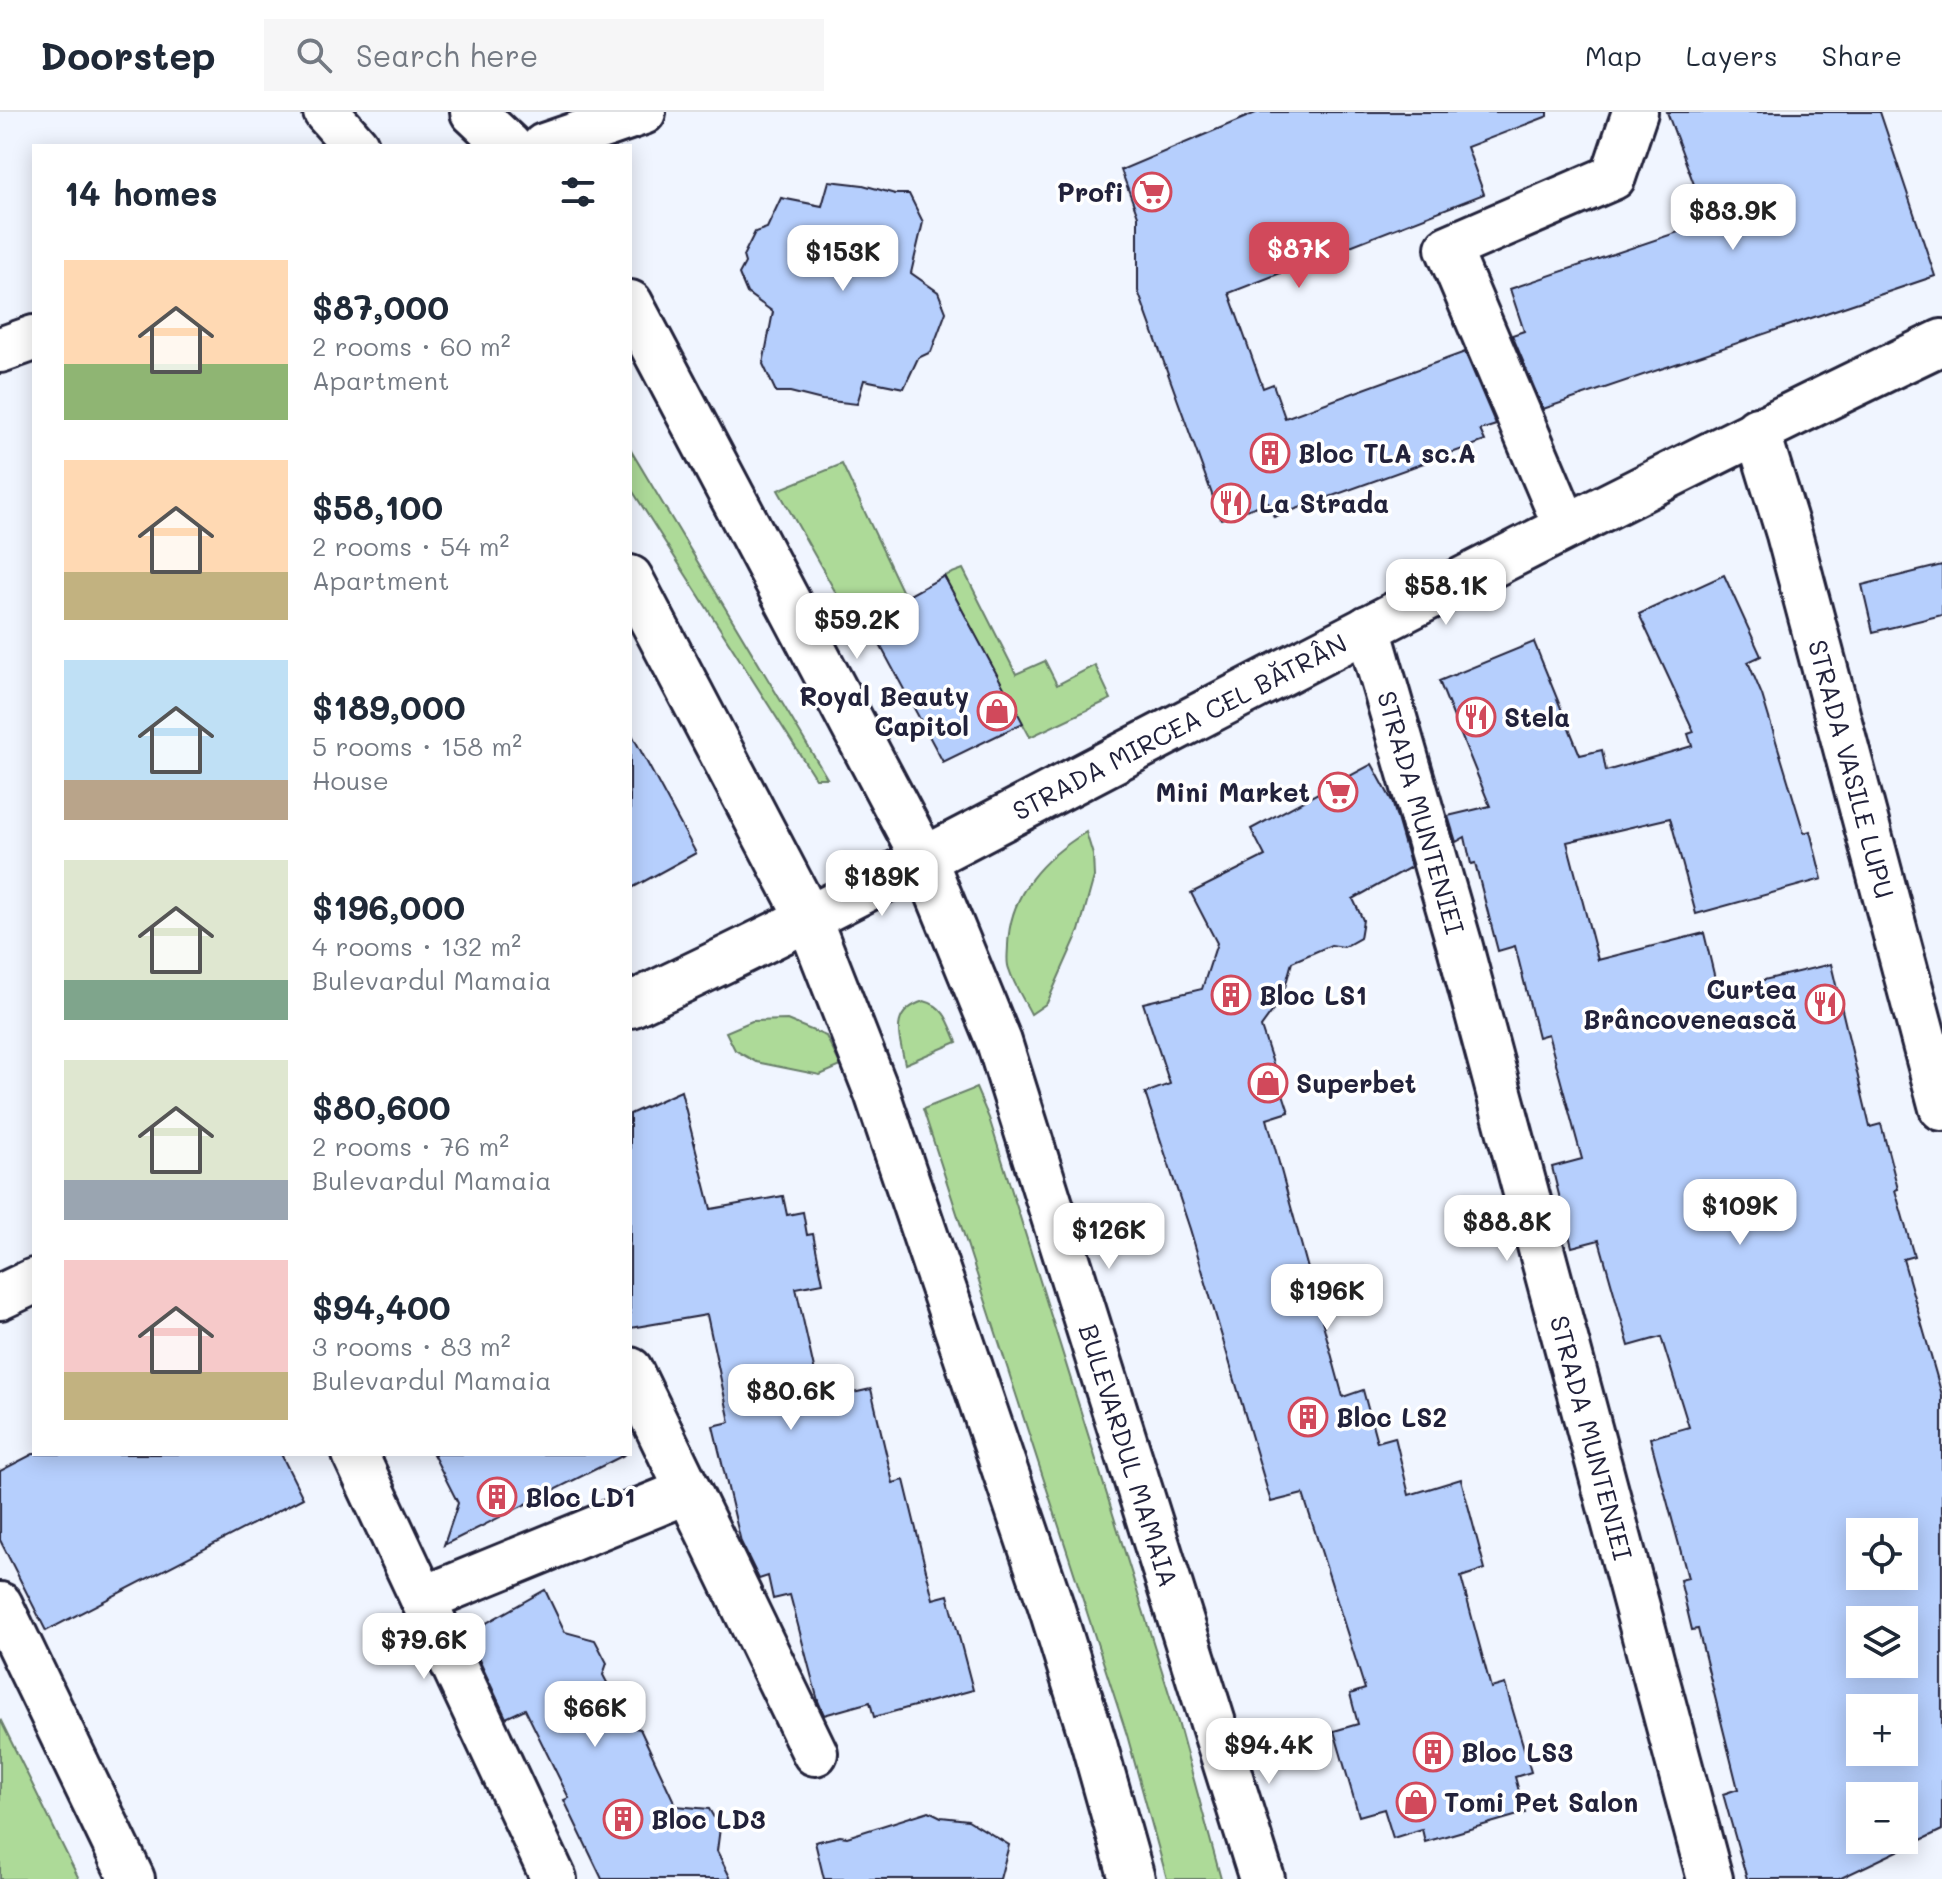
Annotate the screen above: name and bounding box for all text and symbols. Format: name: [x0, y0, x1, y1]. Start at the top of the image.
search box: [264, 19, 824, 91]
text: Doorstep: [40, 30, 216, 80]
icon: search: [292, 33, 336, 77]
text: Search here: [356, 35, 538, 75]
text: Map: [1585, 37, 1642, 73]
text: Layers: [1686, 37, 1778, 73]
text: Share: [1822, 37, 1902, 73]
text: 14 homes: [64, 170, 218, 215]
icon: filters: [556, 170, 600, 214]
supermarket icon: Profi: [1131, 171, 1173, 213]
place label: Profi: [1057, 175, 1124, 209]
pin: $83.9K: [1668, 184, 1798, 252]
text: $83.9K: [1689, 193, 1777, 227]
pin: $87K: [1252, 222, 1346, 290]
pin: $153K: [787, 225, 899, 293]
text: $87K: [1267, 231, 1331, 265]
text: $153K: [805, 234, 881, 268]
text: $87,000: [312, 284, 449, 329]
icon: home: [128, 292, 224, 388]
text: 2 rooms · 60 m²: [312, 329, 511, 363]
text: Apartment: [312, 363, 449, 397]
building icon: Bloc TLA sc.A: [1249, 432, 1291, 474]
place label: Bloc TLA sc.A: [1298, 436, 1476, 470]
restaurant icon: La Strada: [1210, 482, 1252, 524]
text: $58,100: [312, 484, 443, 529]
place label: La Strada: [1259, 486, 1389, 520]
icon: home: [128, 492, 224, 588]
text: 2 rooms · 54 m²: [312, 529, 509, 563]
pin: $58.1K: [1381, 559, 1511, 627]
text: Apartment: [312, 563, 449, 597]
text: $58.1K: [1404, 568, 1488, 602]
pin: $59.2K: [792, 593, 922, 661]
text: $59.2K: [814, 602, 900, 636]
street label: STRADA MIRCEA CEL BĂTRÂN: [1007, 626, 1352, 827]
street label: STRADA VASILE LUPU: [1801, 636, 1902, 902]
place label: Royal Beauty Capitol: [799, 679, 969, 743]
text: $189,000: [312, 684, 466, 729]
street label: STRADA MUNTENIEI: [1370, 687, 1473, 938]
shop icon: Royal Beauty Capitol: [976, 690, 1018, 732]
icon: home: [128, 692, 224, 788]
restaurant icon: Stela: [1455, 696, 1497, 738]
place label: Stela: [1504, 700, 1570, 734]
text: 5 rooms · 158 m²: [312, 729, 522, 763]
text: House: [312, 763, 389, 797]
supermarket icon: Mini Market: [1317, 771, 1359, 813]
place label: Mini Market: [1156, 775, 1310, 809]
pin: $189K: [826, 850, 938, 918]
text: $189K: [844, 859, 920, 893]
text: $196,000: [312, 884, 465, 929]
icon: home: [128, 892, 224, 988]
text: 4 rooms · 132 m²: [312, 929, 521, 963]
text: Bulevardul Mamaia: [312, 963, 552, 997]
place label: Curtea Brâncovenească: [1583, 972, 1797, 1036]
building icon: Bloc LS1: [1210, 974, 1252, 1016]
place label: Bloc LS1: [1259, 978, 1367, 1012]
restaurant icon: Curtea Brâncovenească: [1804, 983, 1846, 1025]
shop icon: Superbet: [1247, 1062, 1289, 1104]
place label: Superbet: [1296, 1066, 1416, 1100]
text: $80,600: [312, 1084, 451, 1129]
icon: home: [128, 1092, 224, 1188]
text: 2 rooms · 76 m²: [312, 1129, 509, 1163]
text: Bulevardul Mamaia: [312, 1163, 552, 1197]
pin: $109K: [1684, 1179, 1796, 1247]
text: $109K: [1701, 1188, 1779, 1222]
pin: $88.8K: [1442, 1195, 1572, 1263]
pin: $126K: [1053, 1203, 1165, 1271]
text: $88.8K: [1462, 1204, 1552, 1238]
text: $126K: [1072, 1212, 1146, 1246]
pin: $196K: [1271, 1264, 1383, 1332]
text: $196K: [1289, 1273, 1365, 1307]
text: $94,400: [312, 1284, 451, 1329]
icon: home: [128, 1292, 224, 1388]
street label: STRADA MUNTENIEI: [1543, 1312, 1641, 1564]
street label: BULEVARDUL MAMAIA: [1072, 1320, 1186, 1591]
text: 3 rooms · 83 m²: [312, 1329, 511, 1363]
text: Bulevardul Mamaia: [312, 1363, 552, 1397]
pin: $80.6K: [726, 1364, 856, 1432]
text: $80.6K: [746, 1373, 836, 1407]
building icon: Bloc LS2: [1287, 1396, 1329, 1438]
place label: Bloc LS2: [1336, 1400, 1447, 1434]
building icon: Bloc LD1: [476, 1476, 518, 1518]
place label: Bloc LD1: [525, 1480, 635, 1514]
map controls: [1846, 1518, 1918, 1854]
button: locate: [1846, 1518, 1918, 1590]
button: layers: [1846, 1606, 1918, 1678]
pin: $79.6K: [359, 1613, 489, 1681]
text: $79.6K: [380, 1622, 468, 1656]
pin: $66K: [548, 1681, 642, 1749]
text: $66K: [563, 1690, 627, 1724]
button: +: [1846, 1694, 1918, 1766]
pin: $94.4K: [1204, 1718, 1334, 1786]
text: $94.4K: [1224, 1727, 1314, 1761]
building icon: Bloc LS3: [1412, 1731, 1454, 1773]
place label: Bloc LS3: [1461, 1735, 1573, 1769]
shop icon: Tomi Pet Salon: [1395, 1781, 1437, 1823]
button: −: [1846, 1782, 1918, 1854]
place label: Tomi Pet Salon: [1444, 1785, 1638, 1819]
building icon: Bloc LD3: [602, 1798, 644, 1840]
place label: Bloc LD3: [651, 1802, 766, 1836]

